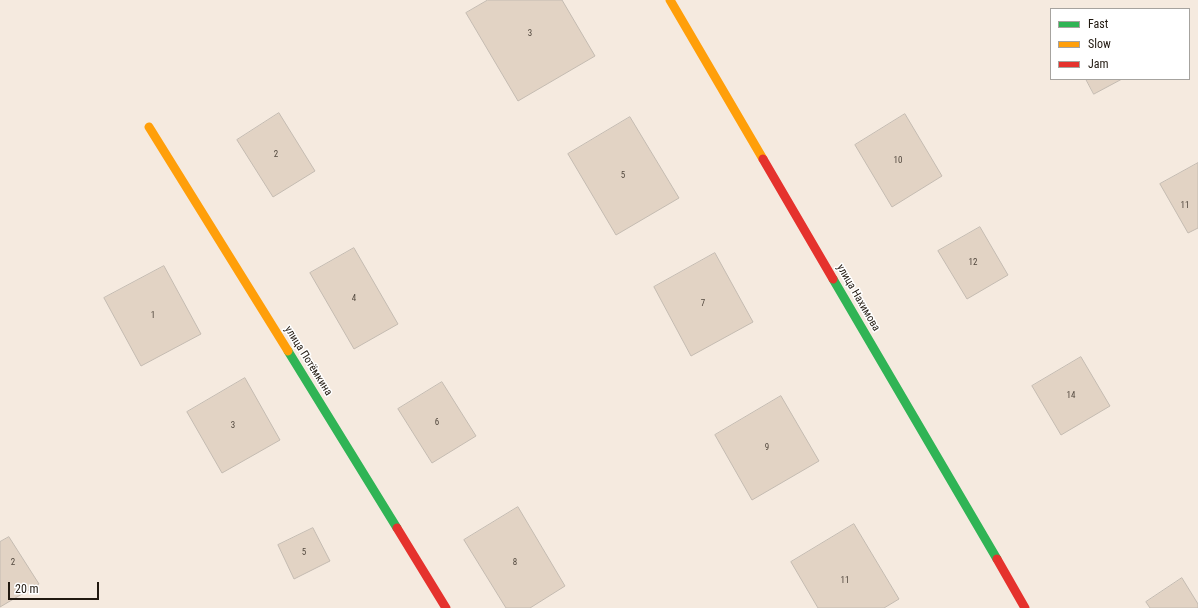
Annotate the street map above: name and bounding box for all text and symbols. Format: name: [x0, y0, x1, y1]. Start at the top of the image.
legend: [1050, 8, 1190, 80]
text: Fast: [1088, 17, 1108, 31]
house number: 3: [528, 29, 532, 39]
text: Slow: [1088, 37, 1111, 51]
text: Jam: [1088, 57, 1109, 71]
house number: 2: [274, 150, 278, 160]
house number: 10: [894, 156, 902, 166]
house number: 5: [621, 171, 625, 181]
house number: 11: [1181, 201, 1189, 211]
house number: 12: [969, 258, 977, 268]
street label: улица Нахимова: [834, 262, 882, 334]
house number: 4: [352, 294, 356, 304]
house number: 7: [701, 299, 705, 309]
house number: 1: [151, 311, 155, 321]
street label: улица Потёмкина: [281, 324, 335, 398]
house number: 14: [1067, 391, 1075, 401]
house number: 6: [435, 418, 439, 428]
house number: 3: [231, 421, 235, 431]
house number: 9: [765, 443, 769, 453]
house number: 5: [302, 548, 306, 558]
house number: 2: [11, 558, 15, 568]
house number: 8: [513, 558, 517, 568]
scale bar: [10, 574, 101, 600]
house number: 11: [841, 576, 849, 586]
text: 20 m: [15, 582, 39, 596]

